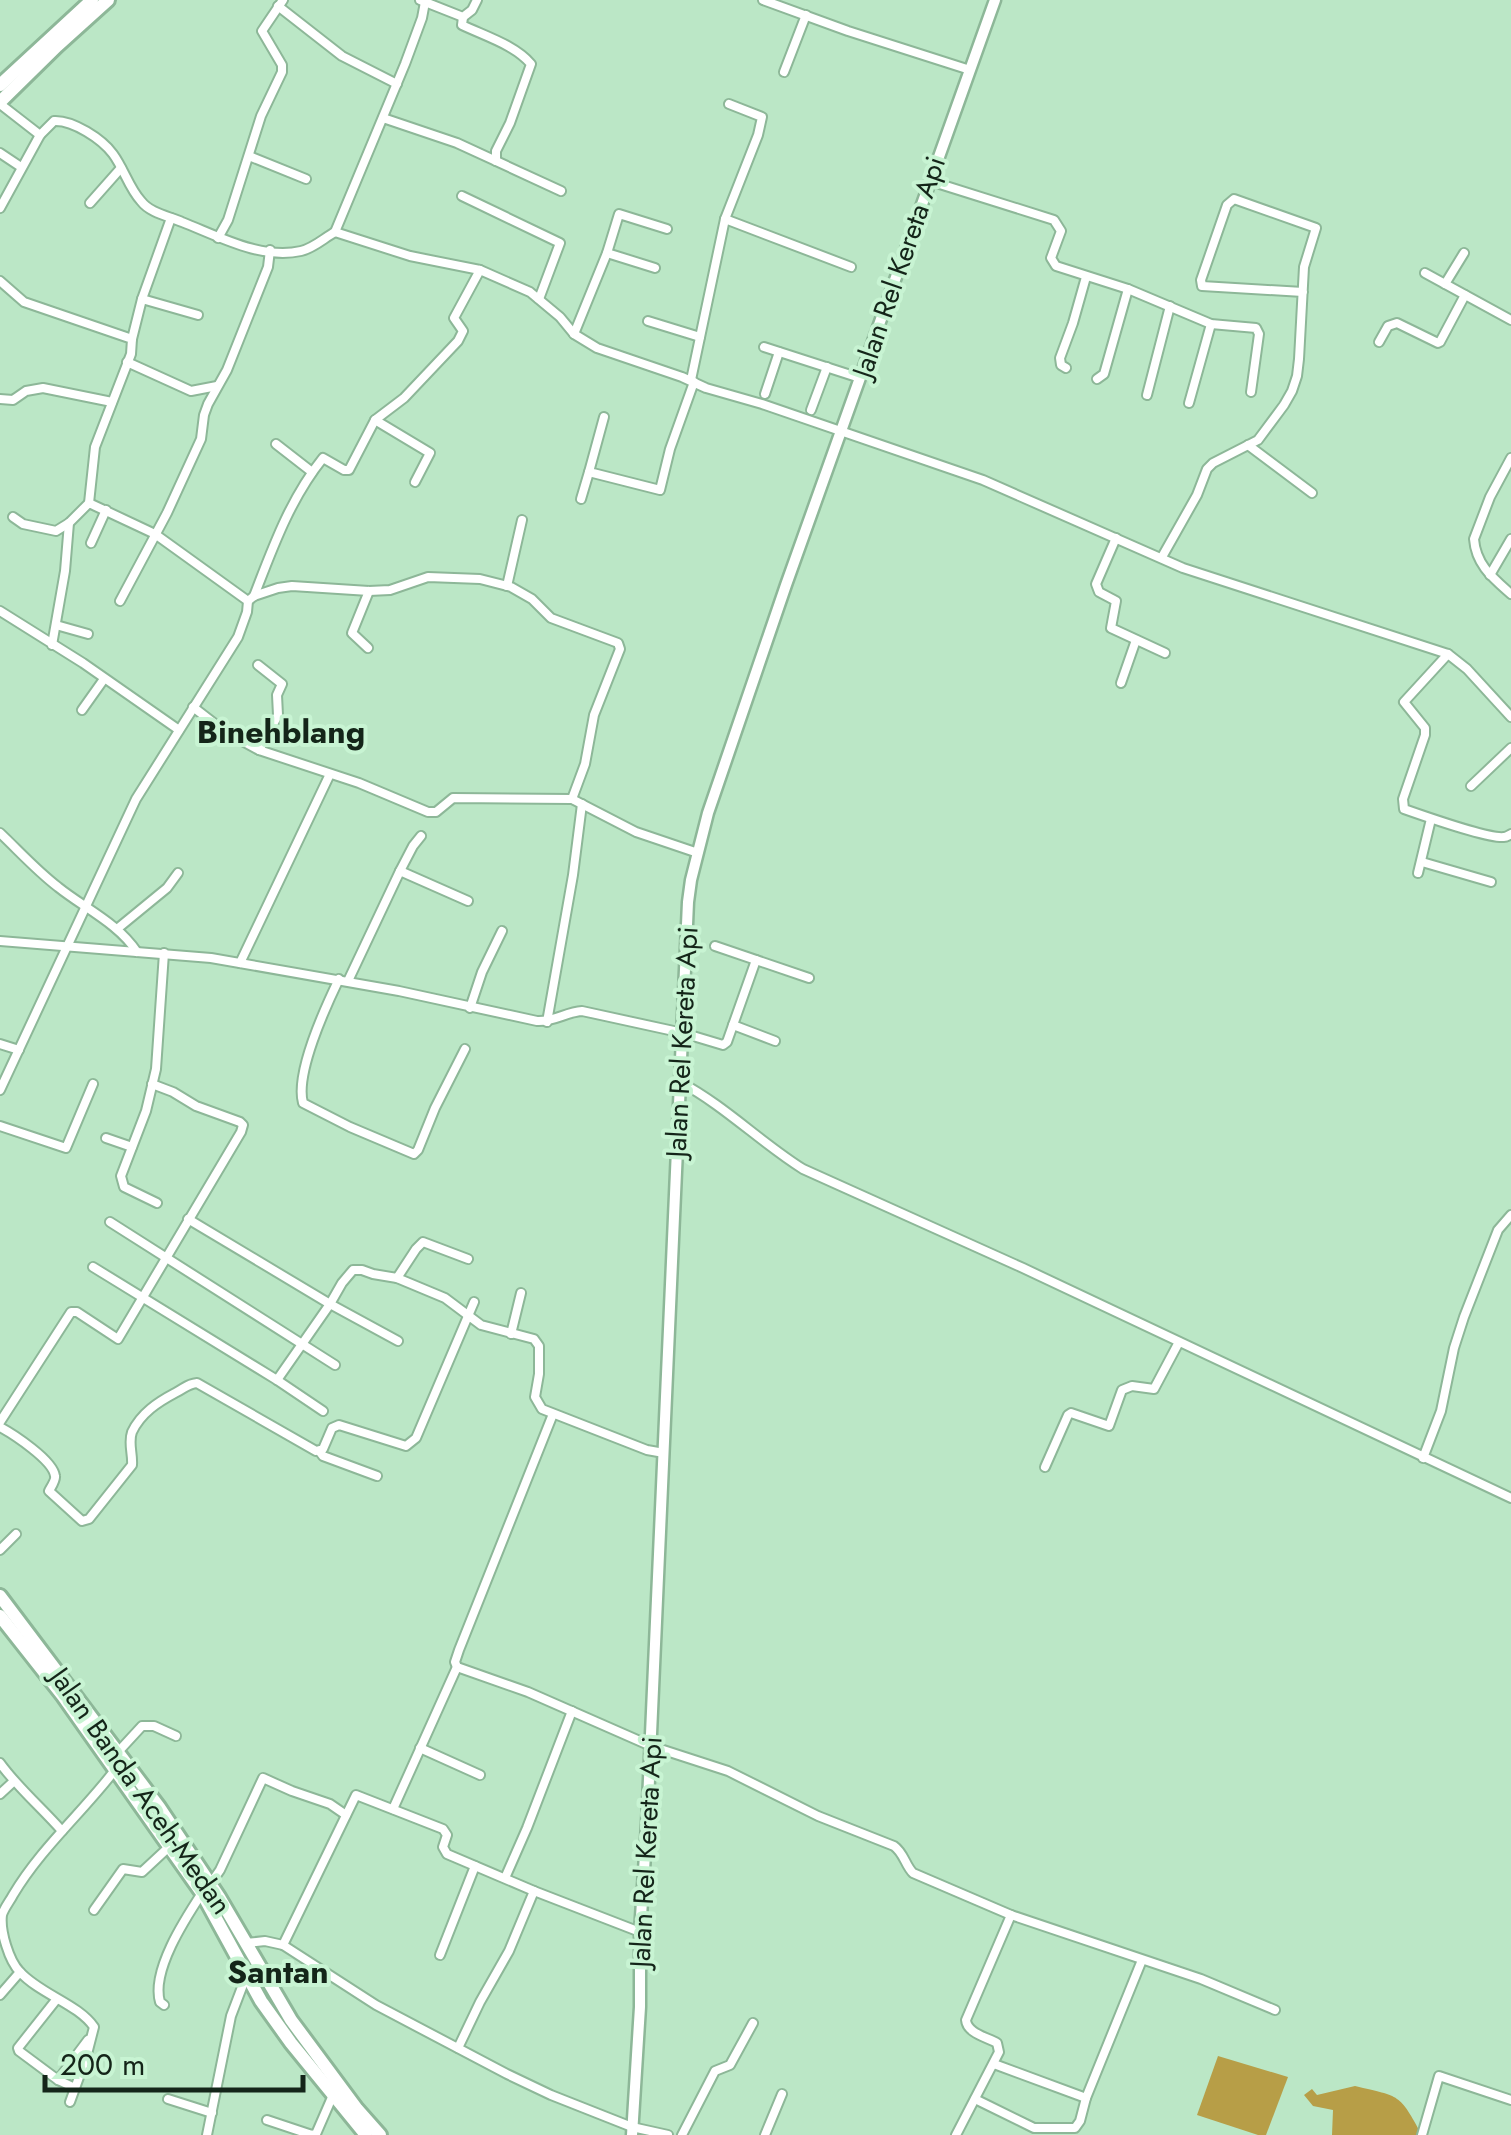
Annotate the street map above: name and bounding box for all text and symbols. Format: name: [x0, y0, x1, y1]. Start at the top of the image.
street label: Jalan Rel Kereta Api: [841, 151, 956, 387]
district label: Binehblang: [197, 709, 365, 755]
street label: Jalan Rel Kereta Api: [655, 925, 709, 1163]
street label: Jalan Banda Aceh-Medan: [38, 1656, 242, 1923]
street label: Jalan Rel Kereta Api: [619, 1735, 673, 1973]
district label: Santan: [227, 1949, 329, 1995]
scale bar: [45, 2030, 302, 2092]
text: 200 m: [60, 2043, 145, 2086]

